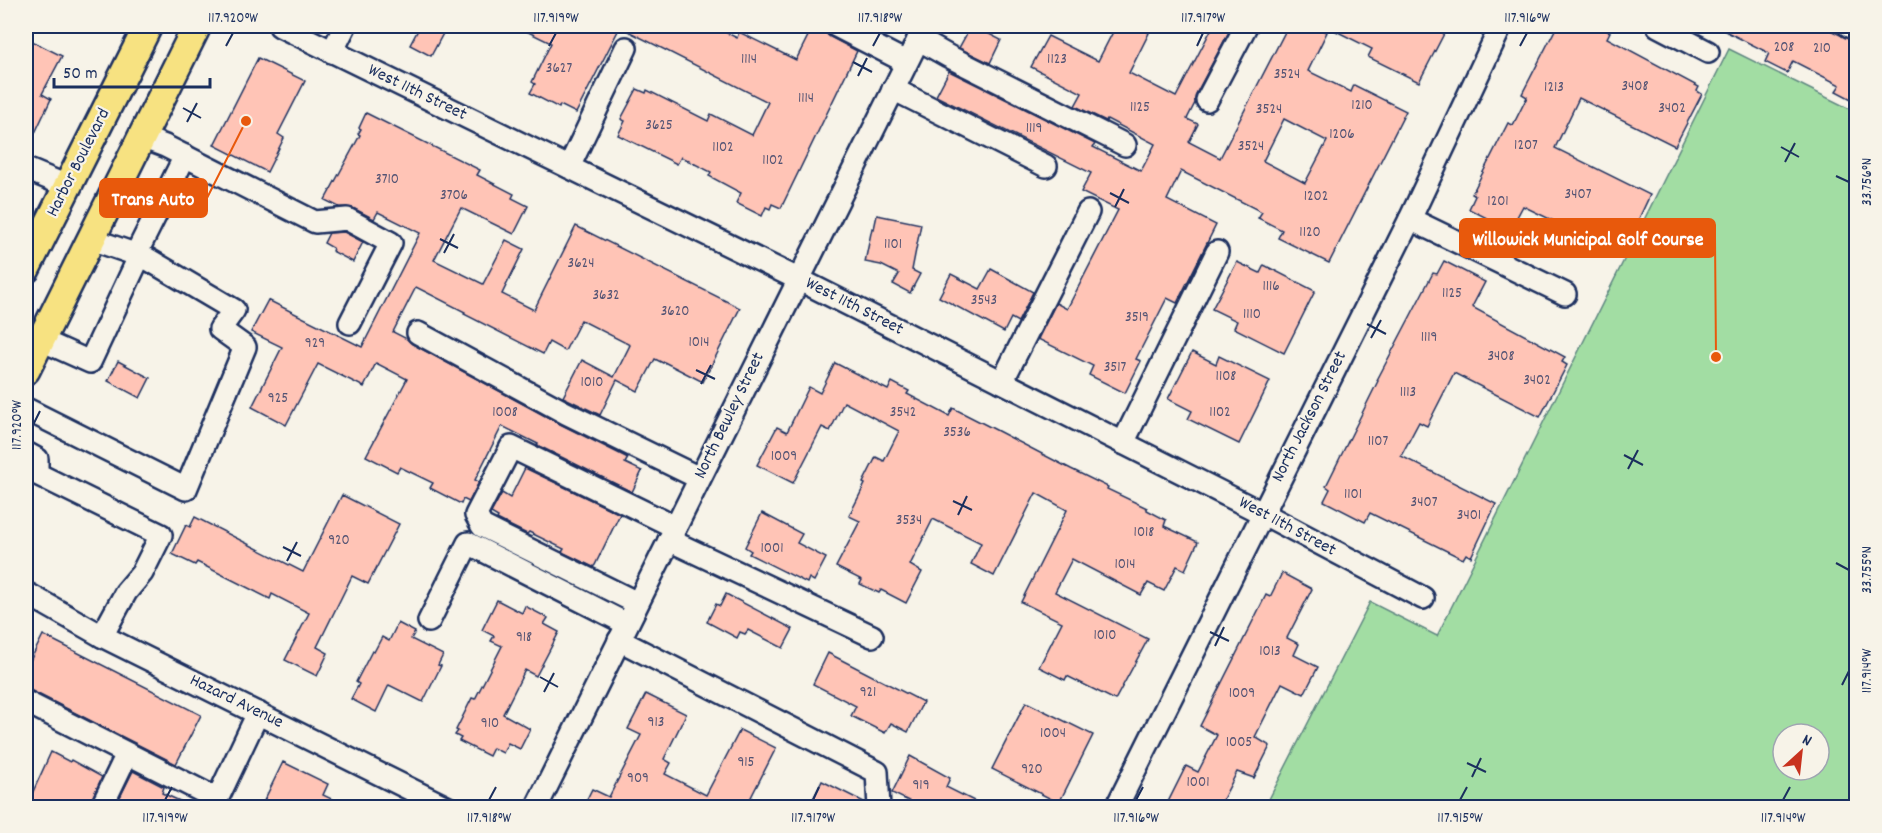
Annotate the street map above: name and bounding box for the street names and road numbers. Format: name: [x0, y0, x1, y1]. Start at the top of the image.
street label: West 11th Street: [363, 58, 471, 128]
street label: Harbor Boulevard: [41, 105, 117, 221]
street label: West 11th Street: [801, 272, 908, 343]
street label: North Jackson Street: [1266, 347, 1354, 487]
street label: North Bewley Street: [689, 348, 772, 483]
street label: West 11th Street: [1234, 491, 1341, 563]
street label: Hazard Avenue: [185, 669, 287, 736]

